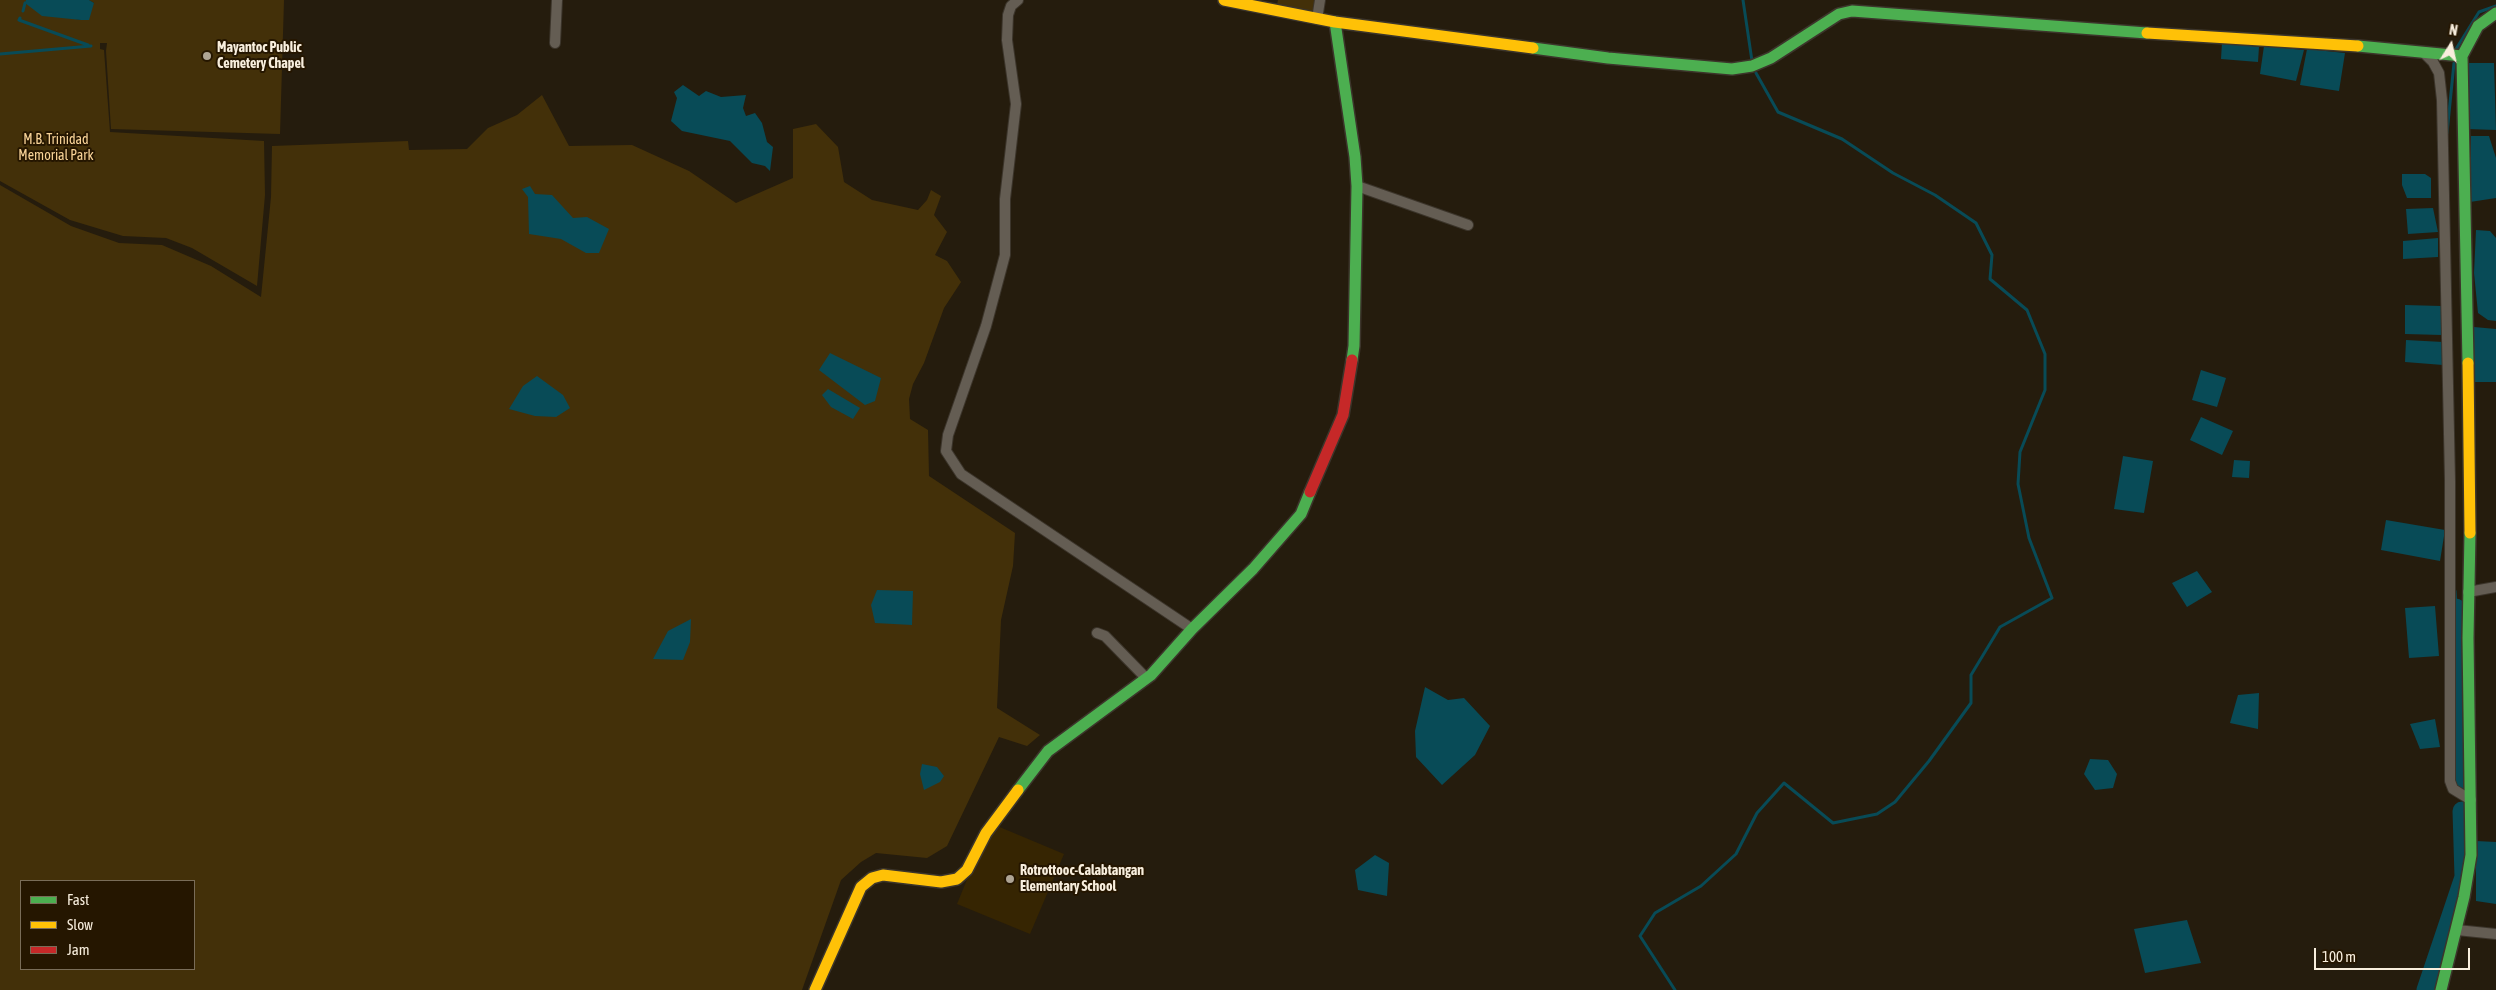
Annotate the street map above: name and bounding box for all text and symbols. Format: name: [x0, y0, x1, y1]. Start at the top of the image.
north arrow: [2426, 20, 2476, 70]
text: N: [2448, 22, 2459, 39]
place label: Mayantoc Public Cemetery Chapel: [217, 40, 304, 72]
marker: Mayantoc Public Cemetery Chapel: [201, 50, 213, 62]
park label: M.B. Trinidad Memorial Park: [18, 132, 94, 164]
place label: Rotrottooc-Calabtangan Elementary School: [1020, 863, 1144, 896]
marker: Rotrottooc-Calabtangan Elementary School: [1004, 873, 1016, 885]
legend: [20, 880, 195, 970]
text: Fast: [67, 891, 89, 908]
text: Slow: [67, 916, 93, 933]
scale bar: [2316, 938, 2472, 970]
text: Jam: [67, 941, 90, 958]
text: 100 m: [2322, 948, 2356, 965]

